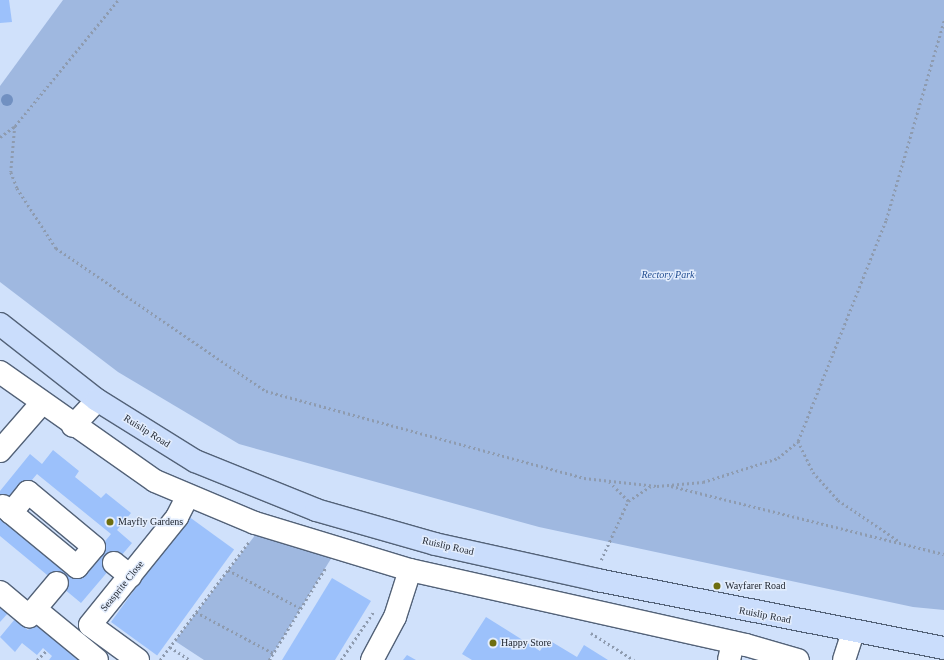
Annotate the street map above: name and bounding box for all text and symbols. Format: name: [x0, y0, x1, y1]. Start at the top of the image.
park label: Rectory Park: [641, 269, 695, 281]
street label: Ruislip Road: [122, 412, 172, 450]
place label: Mayfly Gardens: [118, 516, 183, 528]
marker: Mayfly Gardens: [105, 517, 115, 527]
street label: Ruislip Road: [421, 534, 475, 558]
street label: Seasprite Close: [98, 558, 146, 614]
place label: Wayfarer Road: [725, 580, 786, 592]
marker: Wayfarer Road: [712, 581, 722, 591]
street label: Ruislip Road: [738, 604, 792, 626]
place label: Happy Store: [501, 637, 551, 649]
marker: Happy Store: [488, 638, 498, 648]

